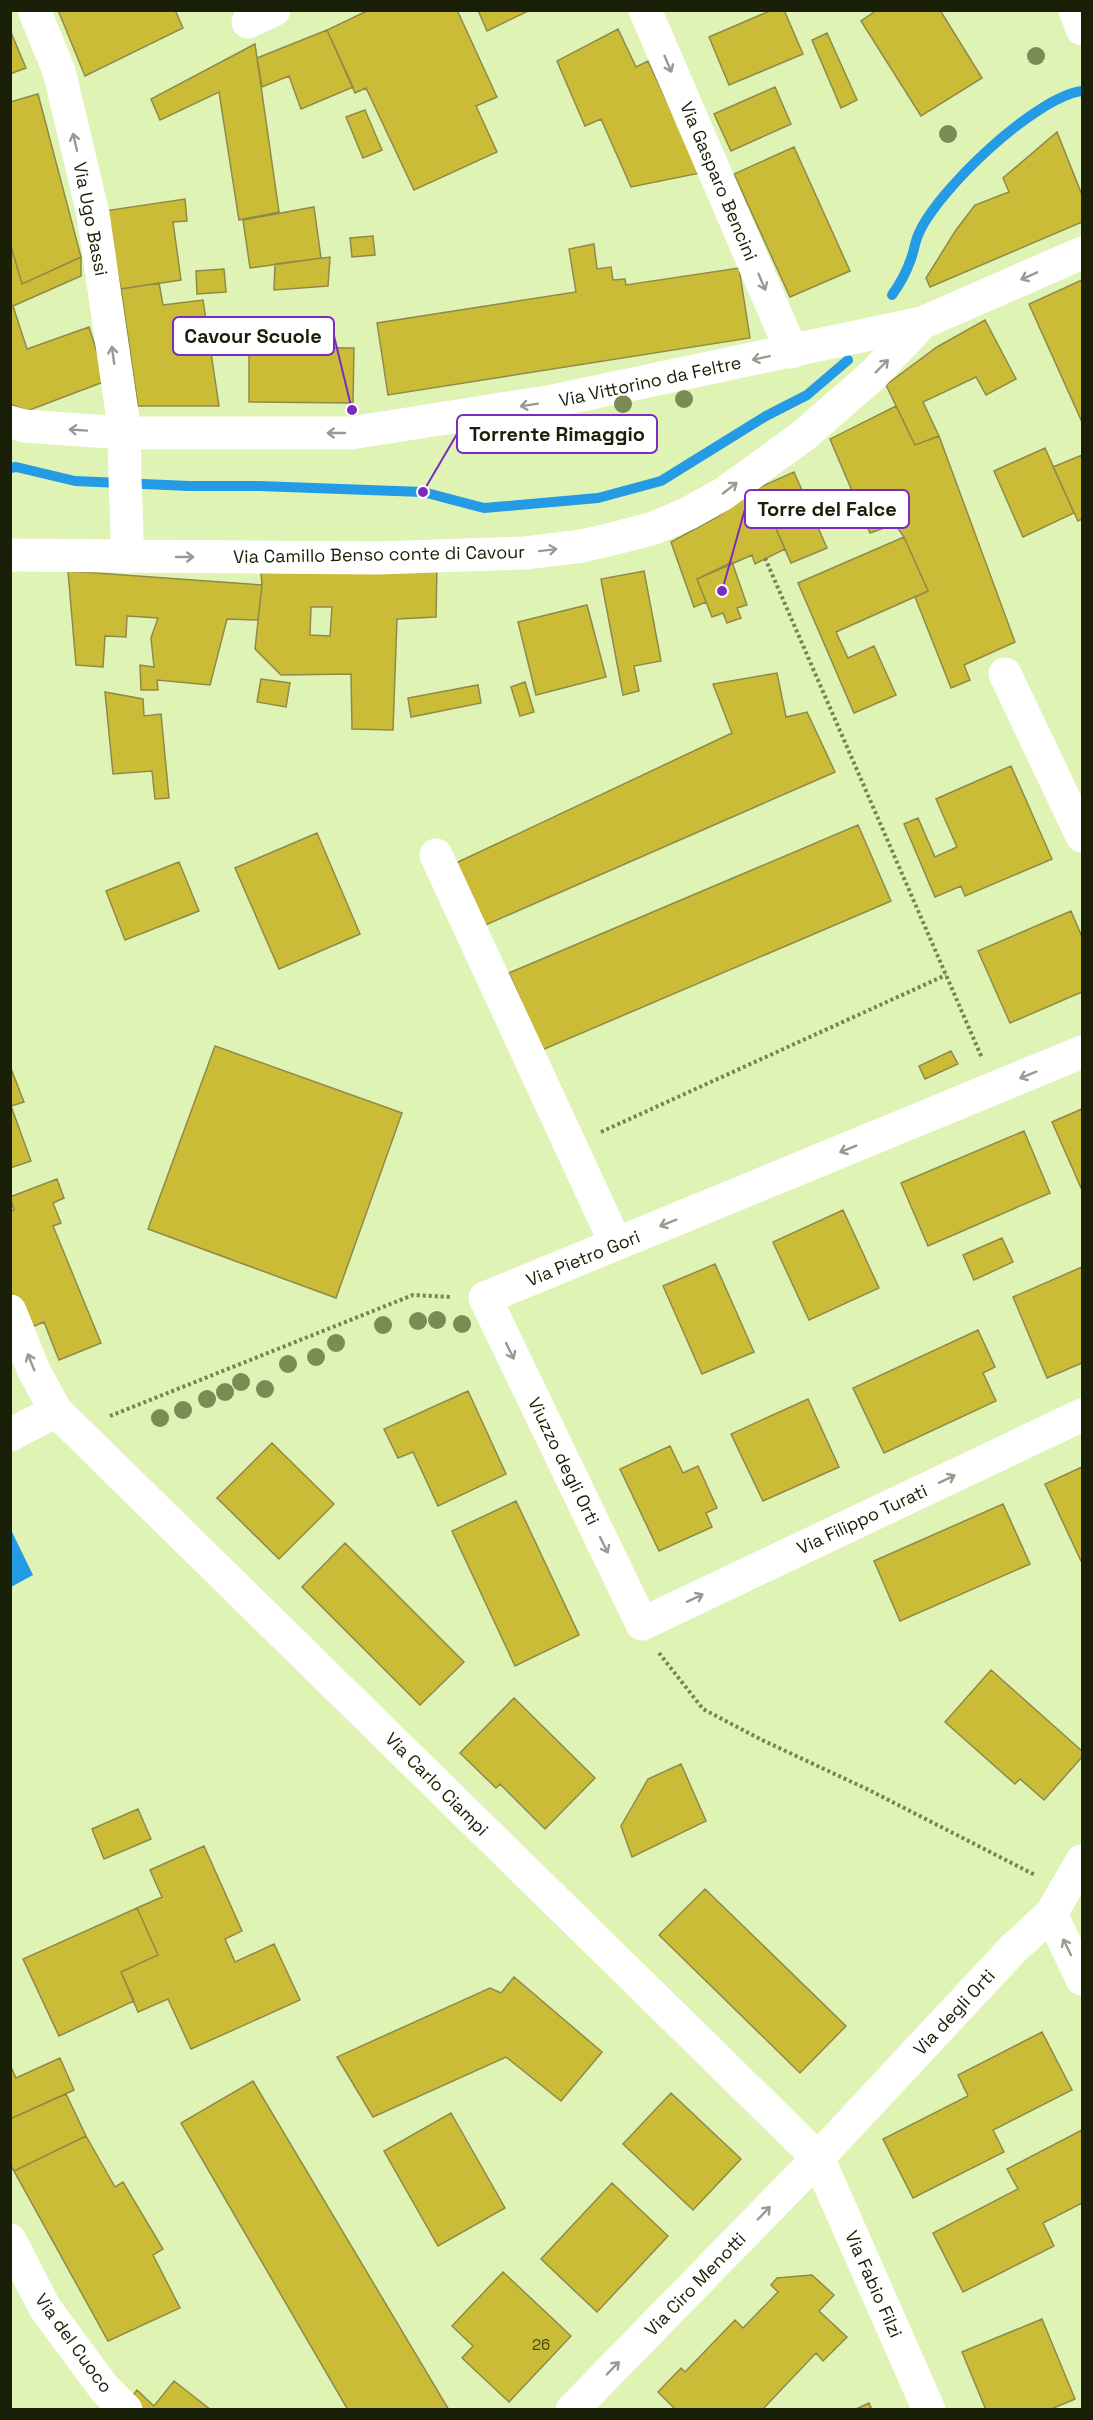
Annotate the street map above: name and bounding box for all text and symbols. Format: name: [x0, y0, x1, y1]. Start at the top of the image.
one-way arrow: [663, 55, 674, 73]
street label: Via Gasparo Bencini: [675, 98, 763, 264]
one-way arrow: [69, 133, 81, 152]
street label: Via Ugo Bassi: [69, 160, 113, 278]
one-way arrow: [1020, 271, 1039, 282]
one-way arrow: [757, 272, 768, 290]
callout: Cavour Scuole: [173, 317, 334, 355]
text: Cavour Scuole: [184, 323, 322, 349]
one-way arrow: [108, 345, 119, 365]
street label: Via Vittorino da Feltre: [557, 350, 743, 412]
one-way arrow: [752, 353, 771, 364]
one-way arrow: [875, 359, 890, 374]
one-way arrow: [519, 400, 539, 411]
callout: Torrente Rimaggio: [457, 415, 657, 453]
text: Torrente Rimaggio: [469, 421, 645, 447]
one-way arrow: [68, 424, 88, 435]
one-way arrow: [326, 427, 346, 439]
one-way arrow: [722, 481, 738, 494]
callout: Torre del Falce: [745, 490, 909, 528]
text: Torre del Falce: [757, 496, 897, 522]
street label: Via Camillo Benso conte di Cavour: [233, 540, 525, 568]
one-way arrow: [538, 544, 558, 555]
one-way arrow: [175, 551, 195, 563]
one-way arrow: [1020, 1070, 1038, 1081]
one-way arrow: [839, 1144, 858, 1155]
one-way arrow: [659, 1218, 677, 1229]
street label: Via Pietro Gori: [523, 1225, 643, 1291]
one-way arrow: [505, 1342, 517, 1360]
one-way arrow: [24, 1353, 35, 1372]
street label: Viuzzo degli Orti: [523, 1393, 605, 1529]
one-way arrow: [938, 1473, 956, 1485]
street label: Via Filippo Turati: [793, 1479, 931, 1559]
one-way arrow: [599, 1536, 611, 1554]
one-way arrow: [685, 1592, 703, 1604]
street label: Via Carlo Ciampi: [380, 1727, 494, 1841]
one-way arrow: [1060, 1938, 1072, 1956]
street label: Via degli Orti: [908, 1964, 1000, 2060]
one-way arrow: [757, 2206, 772, 2221]
street label: Via Ciro Menotti: [640, 2227, 750, 2341]
street label: Via Fabio Filzi: [840, 2227, 908, 2341]
street label: Via del Cuoco: [30, 2289, 118, 2397]
house number: 26: [532, 2335, 550, 2354]
one-way arrow: [606, 2360, 620, 2375]

